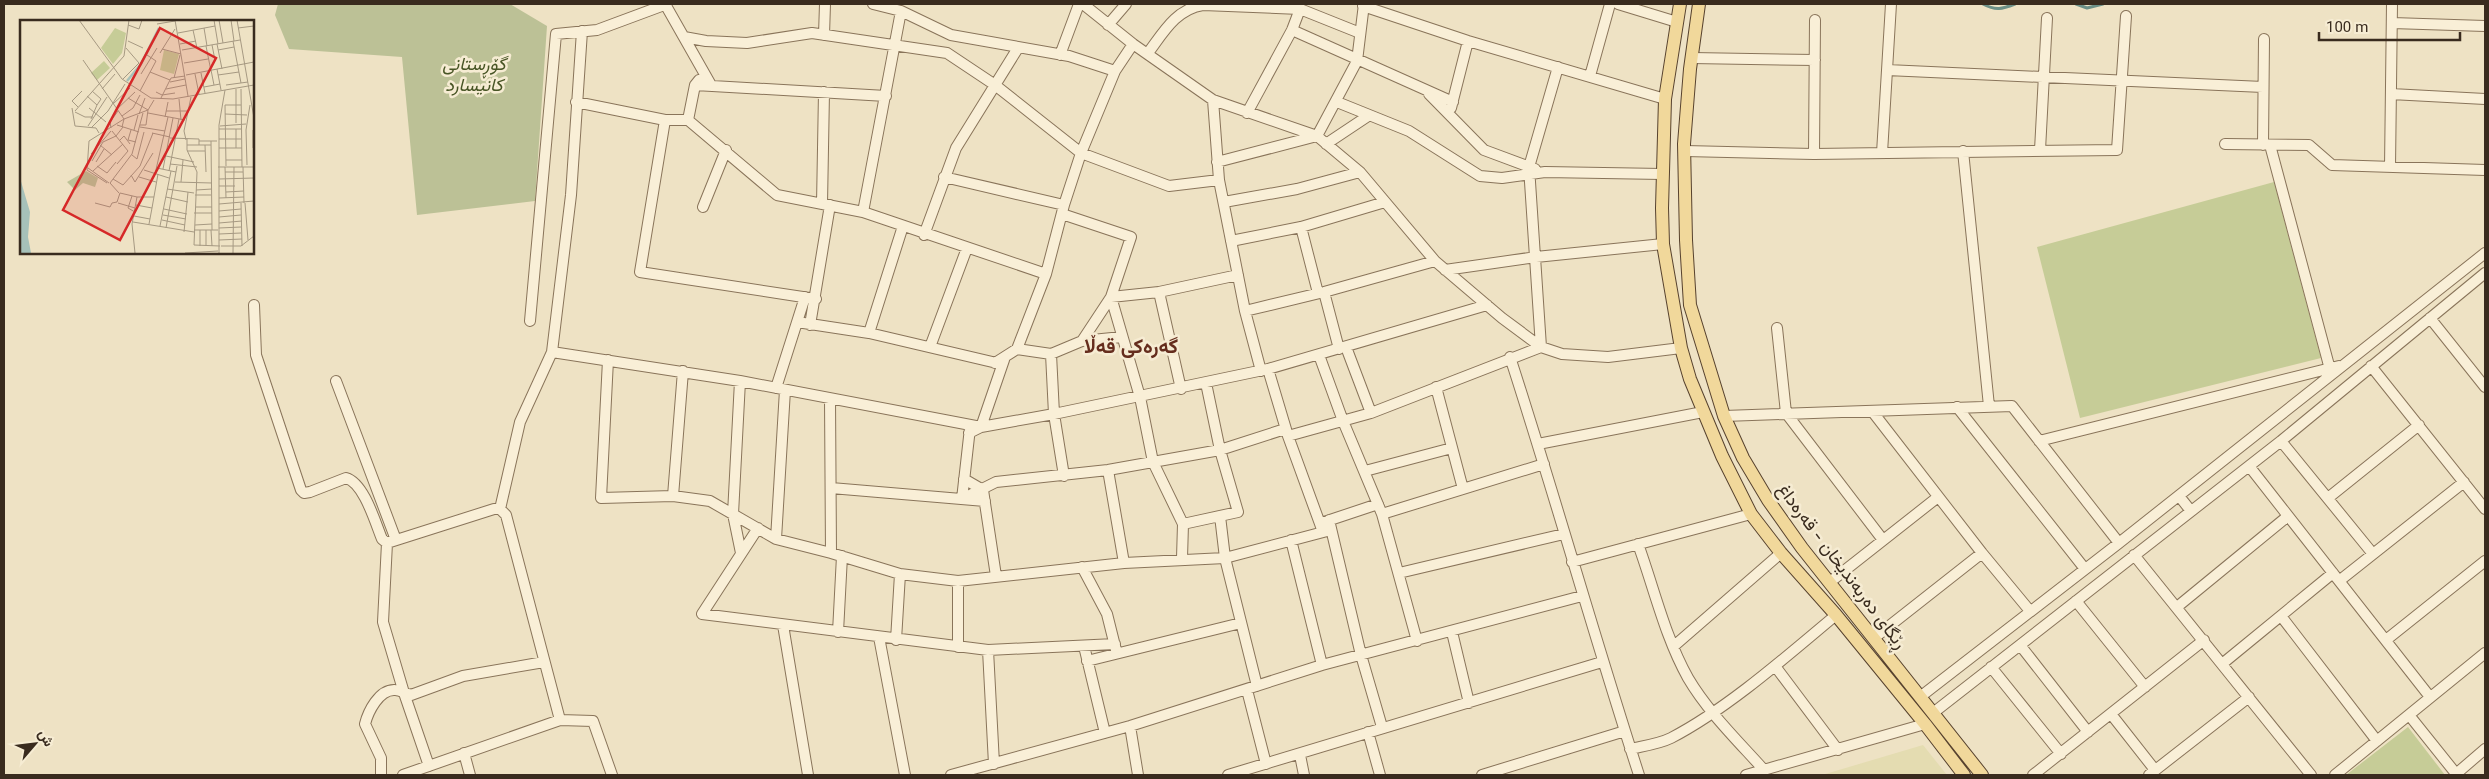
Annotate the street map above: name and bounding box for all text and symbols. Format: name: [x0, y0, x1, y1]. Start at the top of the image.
scale bar: [2319, 10, 2460, 42]
text: 100 m: [2326, 17, 2368, 40]
inset map: [20, 20, 254, 254]
park label: گۆڕستانی کانیسارد: [442, 52, 509, 101]
district label: گەرەکی قەڵا: [1084, 332, 1178, 364]
street label: ڕێگای دەربەندیخان - قەرەداغ: [1768, 478, 1912, 656]
north arrow: [10, 719, 60, 769]
text: ش: [31, 726, 58, 752]

